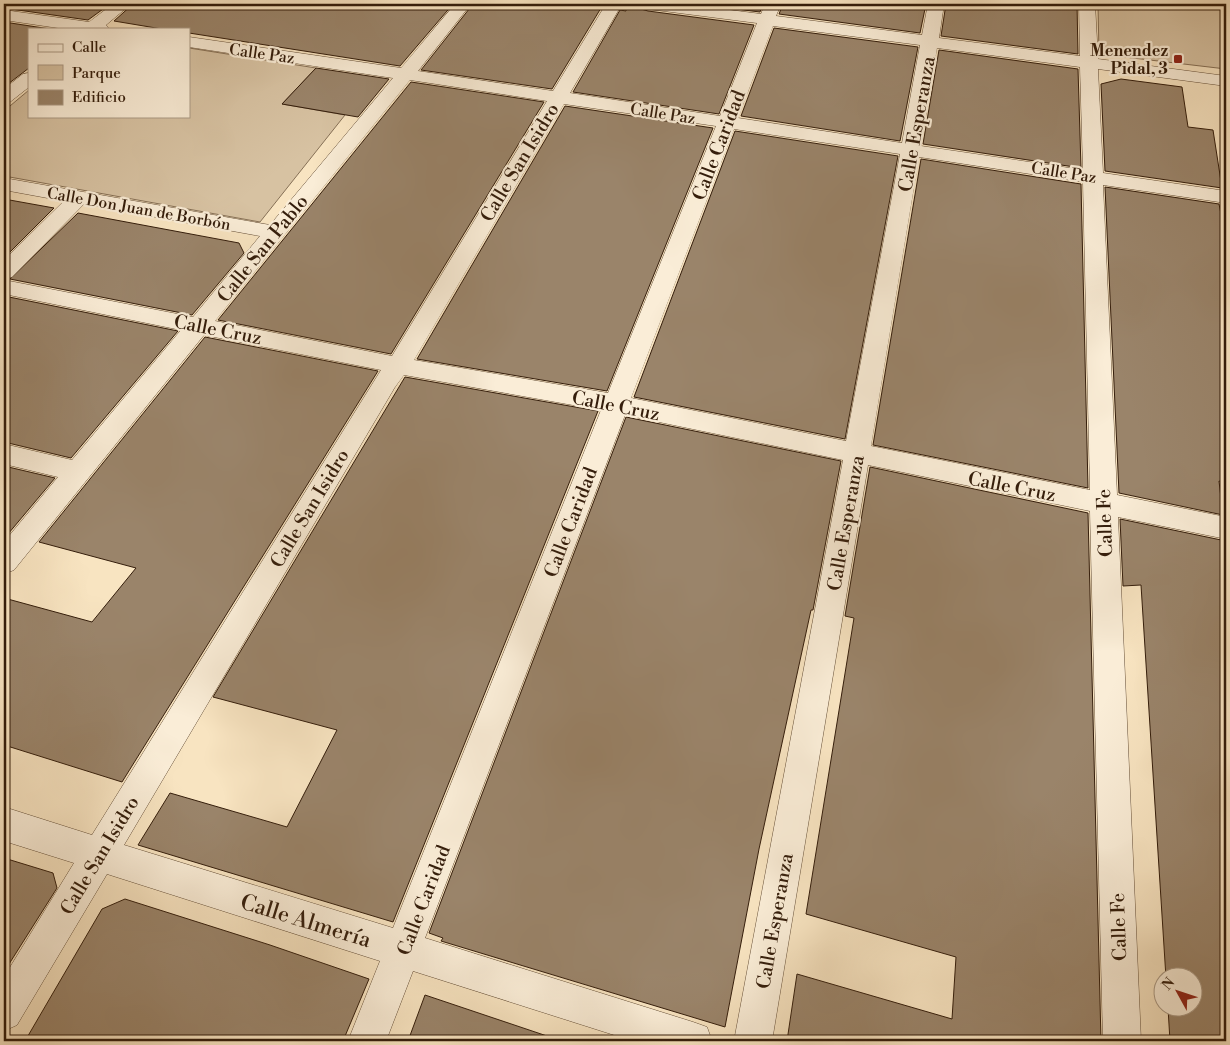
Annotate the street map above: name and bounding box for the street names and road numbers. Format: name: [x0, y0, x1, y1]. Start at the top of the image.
street label: Calle Paz: [228, 40, 296, 68]
street label: Calle Esperanza: [893, 54, 941, 194]
street label: Calle Caridad: [687, 87, 751, 204]
street label: Calle San Isidro: [475, 99, 565, 226]
street label: Calle Paz: [629, 99, 697, 129]
street label: Calle Paz: [1030, 158, 1098, 188]
street label: Calle Don Juan de Borbón: [45, 183, 233, 235]
street label: Calle San Pablo: [212, 190, 314, 307]
street label: Calle Cruz: [172, 310, 264, 350]
street label: Calle Cruz: [570, 386, 662, 426]
street label: Calle San Isidro: [265, 445, 355, 572]
street label: Calle Esperanza: [822, 453, 870, 593]
street label: Calle Caridad: [539, 464, 603, 581]
street label: Calle Cruz: [966, 467, 1058, 507]
street label: Calle Fe: [1092, 488, 1118, 557]
street label: Calle San Isidro: [55, 792, 145, 919]
street label: Calle Caridad: [392, 842, 456, 959]
street label: Calle Esperanza: [751, 851, 799, 991]
street label: Calle Almería: [237, 889, 375, 954]
street label: Calle Fe: [1106, 892, 1132, 961]

